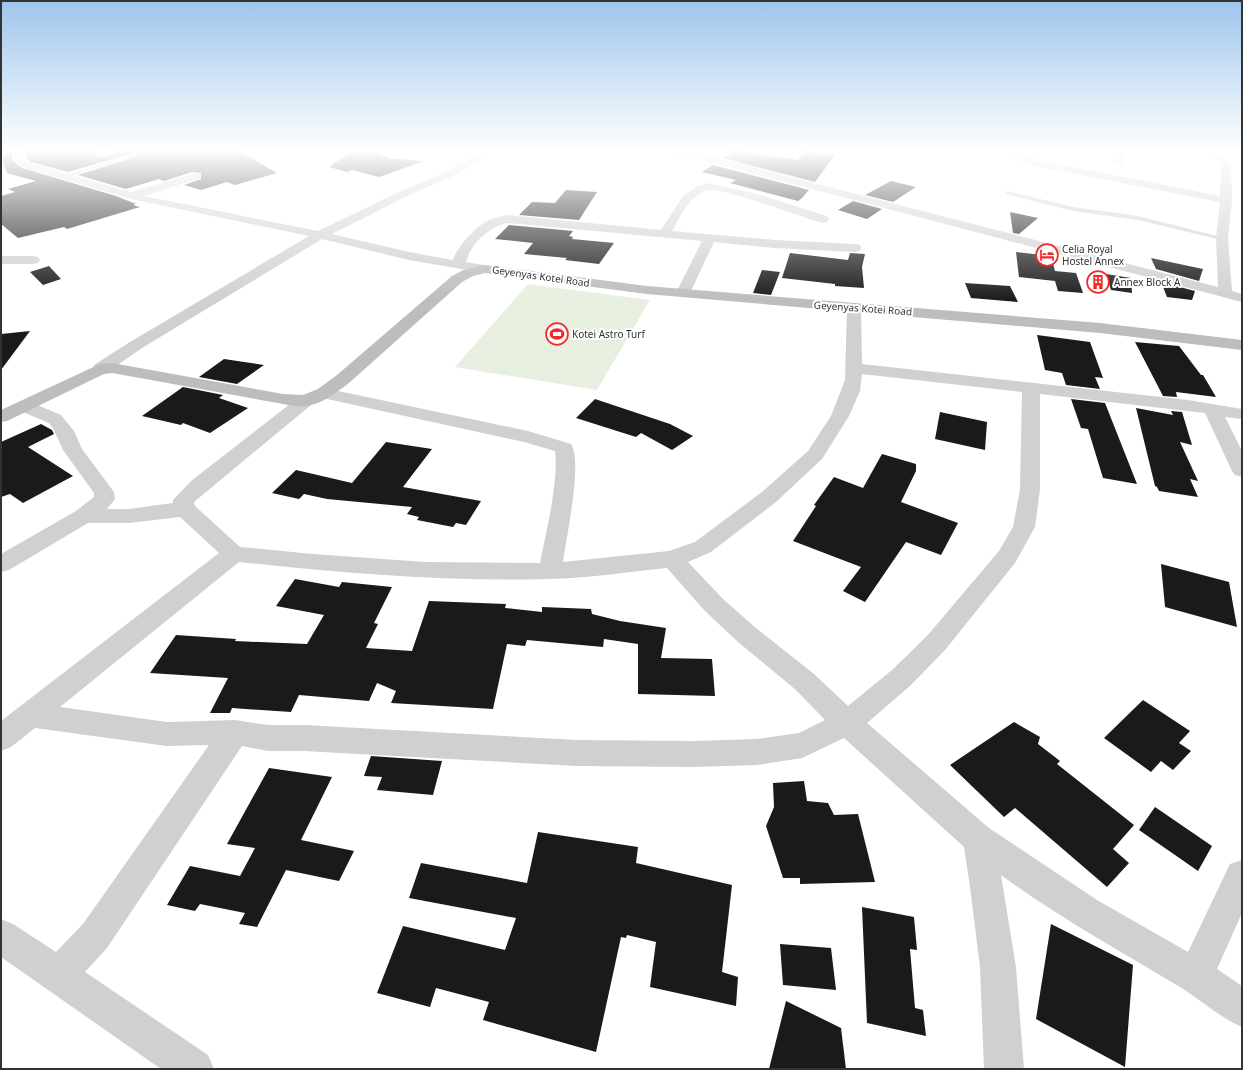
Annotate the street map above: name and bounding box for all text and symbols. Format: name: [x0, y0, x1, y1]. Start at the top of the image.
hotel icon: Celia Royal Hostel Annex: [1034, 242, 1060, 268]
place label: Celia Royal Hostel Annex: [1062, 242, 1125, 268]
street label: Geyenyas Kotei Road: [491, 262, 591, 290]
building icon: Annex Block A: [1085, 269, 1111, 295]
place label: Annex Block A: [1114, 275, 1181, 289]
street label: Geyenyas Kotei Road: [813, 298, 913, 318]
sports icon: Kotei Astro Turf: [544, 321, 570, 347]
place label: Kotei Astro Turf: [572, 327, 645, 341]

